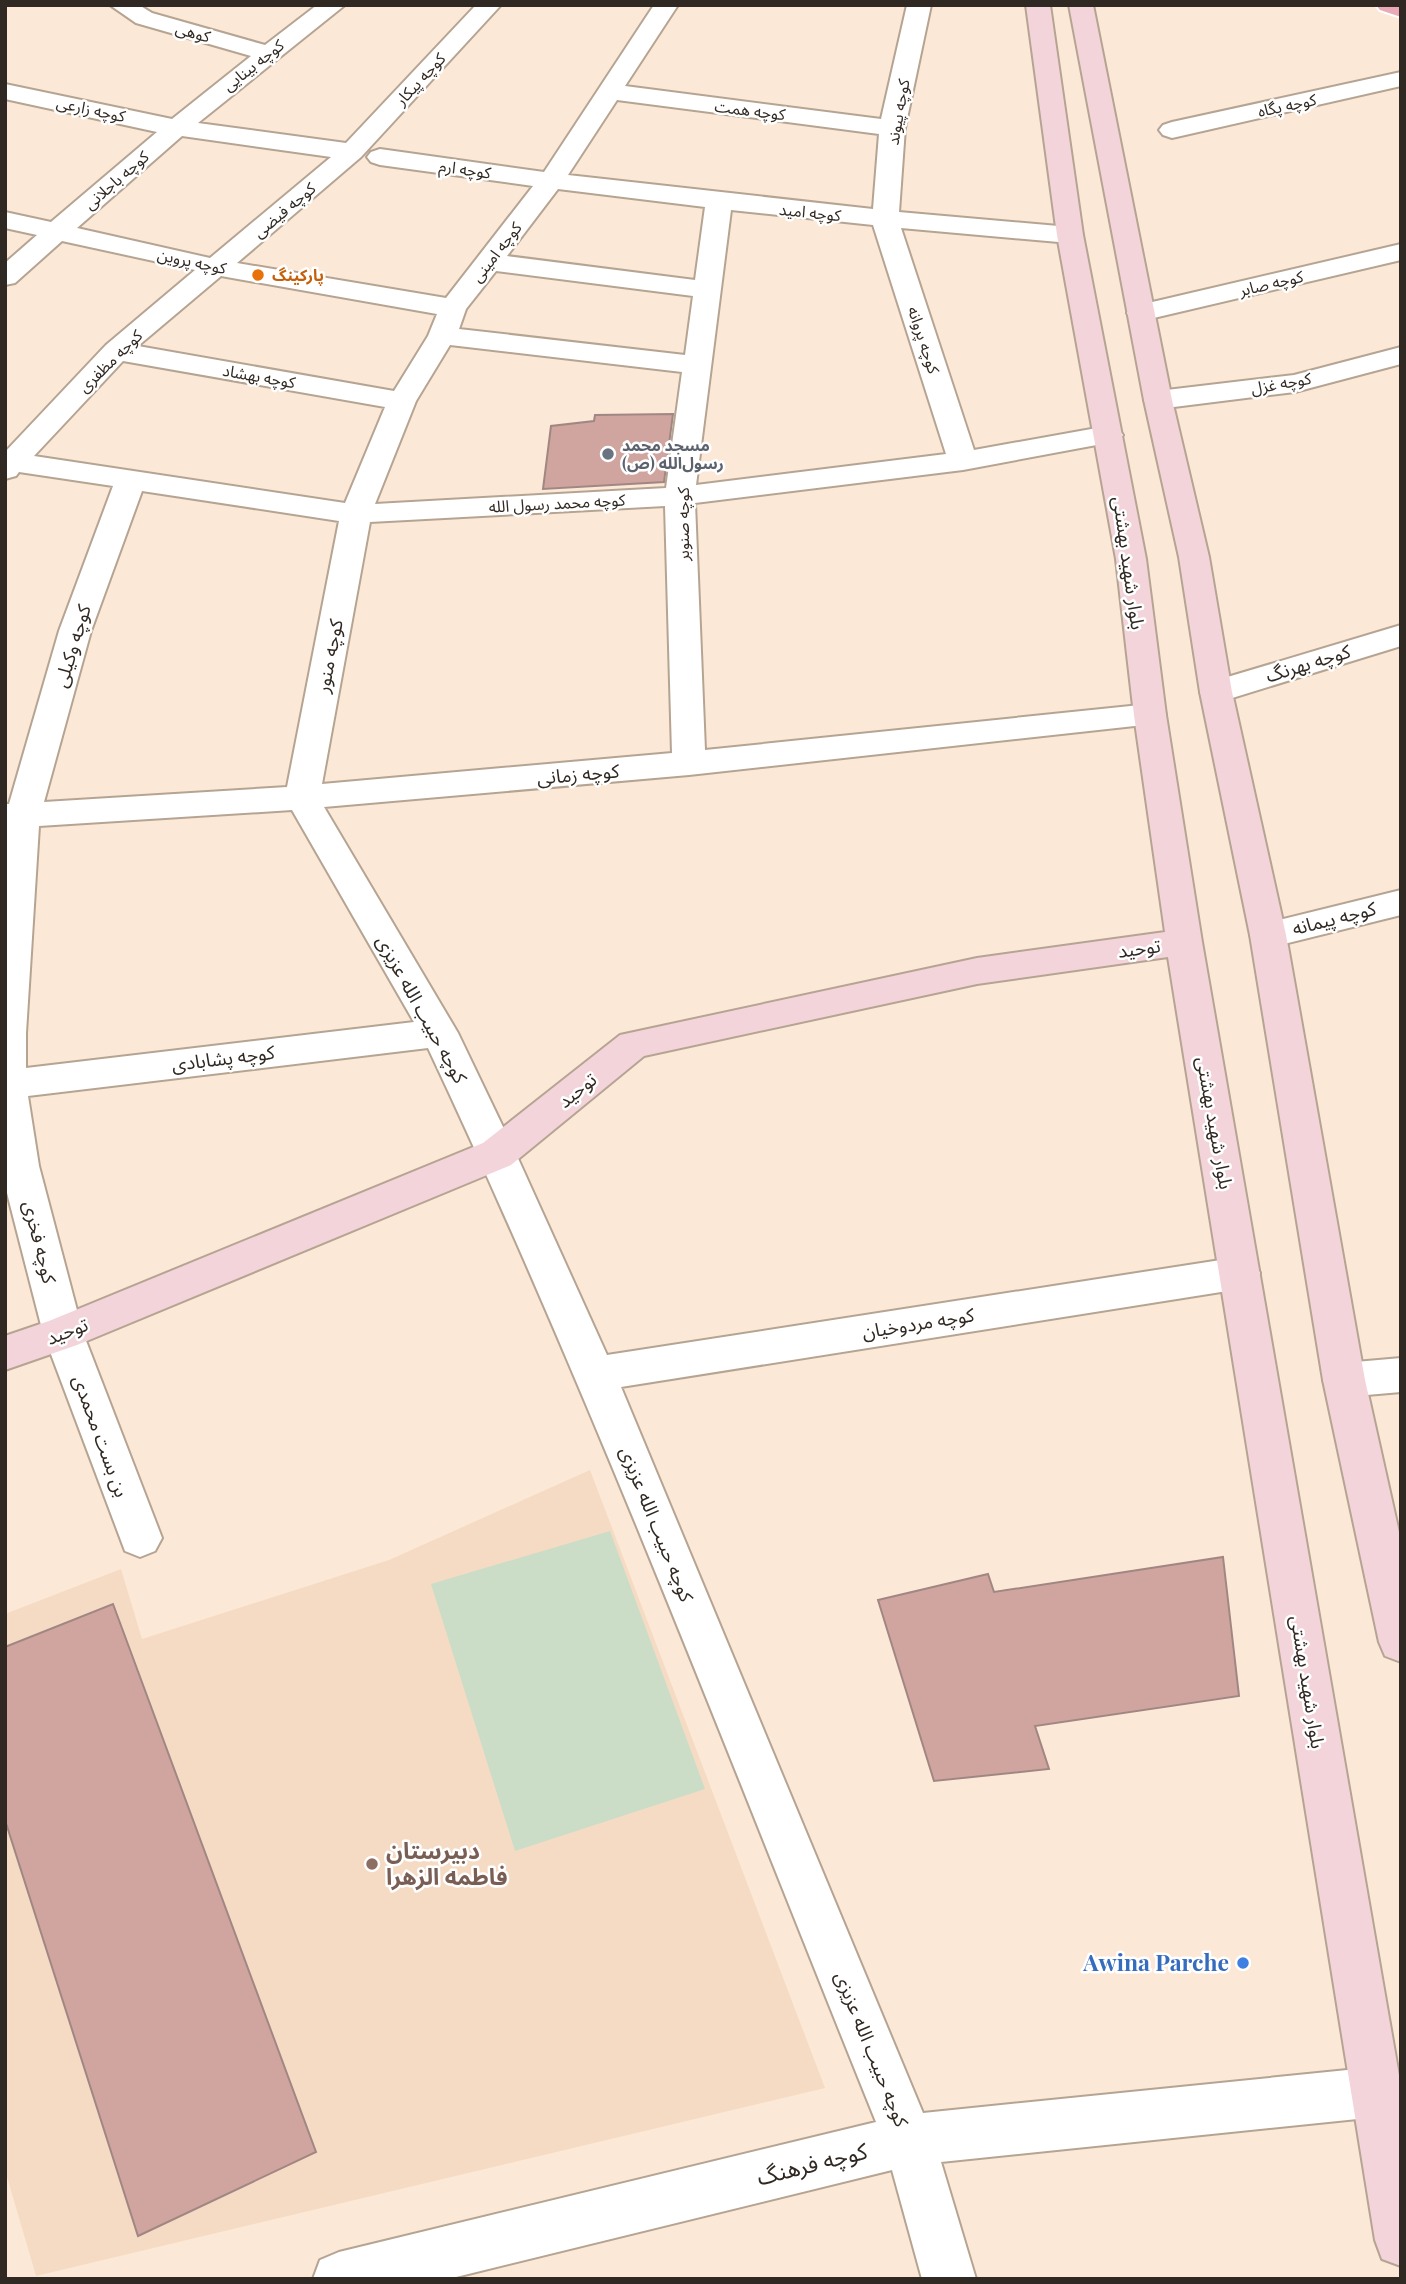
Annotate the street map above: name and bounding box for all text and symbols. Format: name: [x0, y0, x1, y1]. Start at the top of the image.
street label: کوهی: [173, 17, 213, 47]
street label: کوچه بینایی: [218, 34, 289, 96]
street label: کوچه پیکار: [389, 48, 450, 111]
street label: کوچه پیوند: [881, 77, 915, 147]
street label: کوچه پگاه: [1256, 88, 1319, 122]
street label: کوچه زارعی: [55, 91, 128, 127]
street label: کوچه همت: [713, 95, 787, 125]
street label: کوچه باجلانی: [79, 145, 154, 214]
street label: کوچه ارم: [437, 154, 493, 186]
street label: کوچه فیضی: [248, 177, 320, 243]
street label: کوچه امید: [778, 198, 842, 226]
street label: کوچه امینی: [466, 217, 527, 287]
street label: کوچه پروین: [155, 243, 229, 279]
place label: پارکینگ: [272, 264, 324, 286]
street label: کوچه صابر: [1236, 265, 1306, 301]
marker: پارکینگ: [250, 267, 266, 283]
street label: کوچه پروانه: [903, 304, 945, 377]
street label: کوچه مظفری: [73, 324, 147, 397]
street label: کوچه بهشاد: [221, 359, 298, 393]
street label: کوچه غزل: [1249, 367, 1313, 399]
place label: مسجد محمد رسول‌الله (ص): [622, 434, 724, 473]
marker: مسجد محمد رسول‌الله (ص): [600, 446, 616, 462]
street label: کوچه صنوبر: [672, 487, 694, 562]
street label: کوچه محمد رسول الله: [488, 488, 626, 518]
street label: بلوار شهید بهشتی: [1108, 494, 1152, 631]
street label: کوچه وکیلی: [46, 600, 97, 690]
street label: کوچه منور: [308, 616, 349, 696]
street label: کوچه بهرنگ: [1262, 637, 1355, 688]
street label: کوچه زمانی: [536, 756, 622, 791]
street label: کوچه پیمانه: [1289, 894, 1380, 941]
street label: کوچه حبیب الله عزیزی: [370, 930, 475, 1089]
street label: توحید: [1116, 931, 1162, 963]
street label: کوچه پشابادی: [170, 1038, 277, 1077]
street label: بلوار شهید بهشتی: [1192, 1054, 1240, 1191]
street label: توحید: [551, 1066, 601, 1113]
street label: کوچه فخری: [17, 1198, 64, 1287]
street label: کوچه مردوخیان: [860, 1300, 977, 1345]
street label: توحید: [42, 1310, 91, 1350]
street label: بن بست محمدی: [68, 1371, 136, 1500]
street label: کوچه حبیب الله عزیزی: [614, 1442, 701, 1607]
street label: بلوار شهید بهشتی: [1286, 1613, 1332, 1750]
place label: دبیرستان فاطمه الزهرا: [386, 1834, 508, 1891]
marker: دبیرستان فاطمه الزهرا: [364, 1856, 380, 1872]
place label: Awina Parche: [1082, 1946, 1229, 1977]
marker: Awina Parche: [1235, 1955, 1251, 1971]
street label: کوچه حبیب الله عزیزی: [829, 1967, 916, 2132]
street label: کوچه فرهنگ: [753, 2134, 871, 2192]

